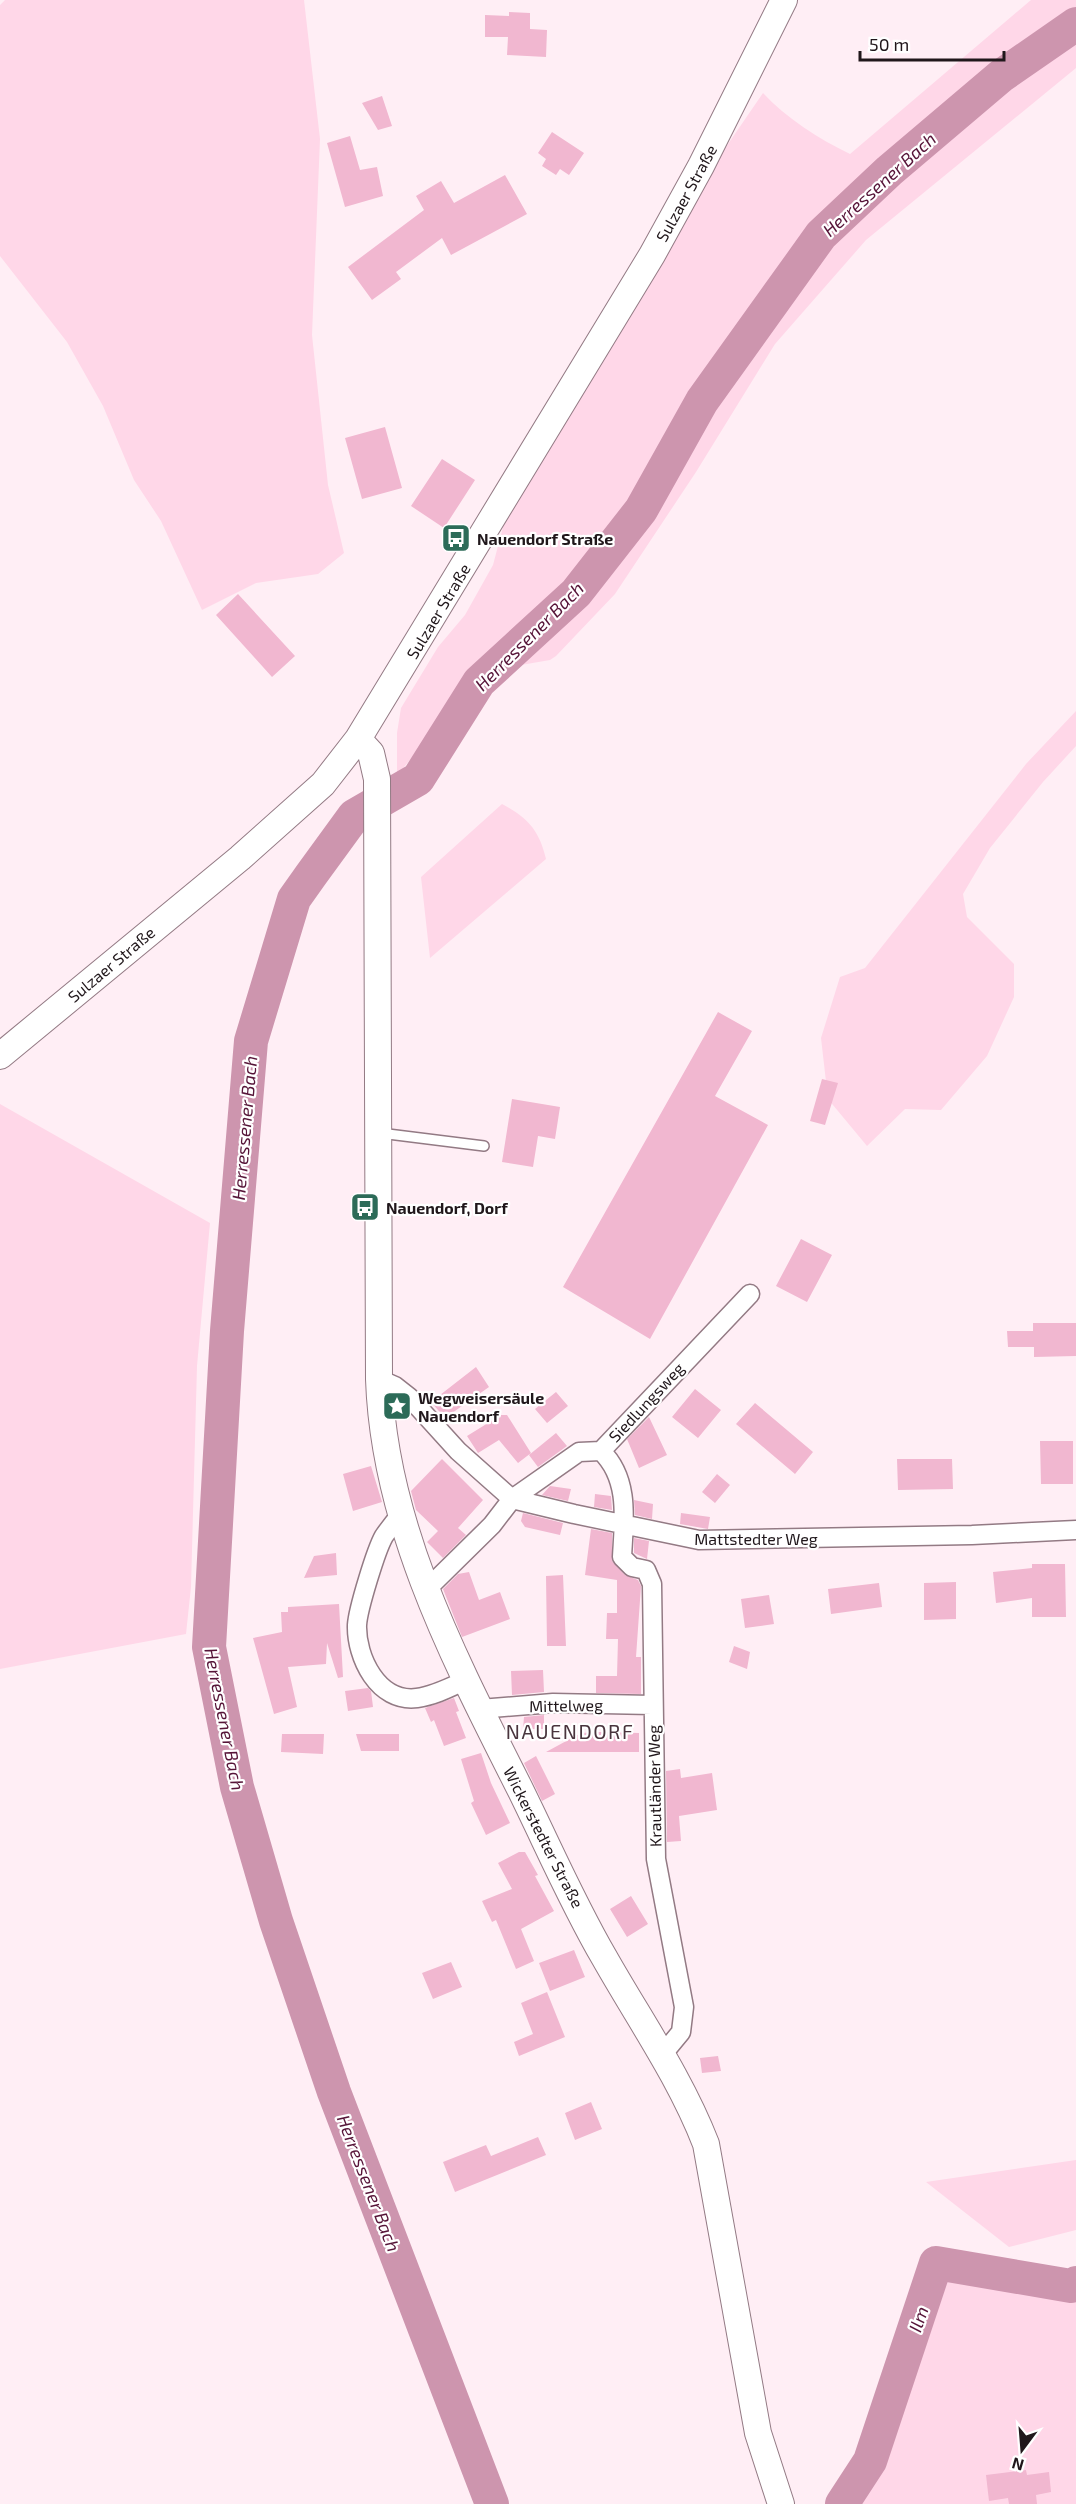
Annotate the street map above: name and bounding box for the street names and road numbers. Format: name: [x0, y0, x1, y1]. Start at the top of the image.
street label: Sulzaer Straße: [652, 141, 720, 245]
street label: Sulzaer Straße: [402, 560, 474, 662]
street label: Sulzaer Straße: [64, 922, 158, 1006]
street label: Siedlungsweg: [604, 1358, 688, 1446]
street label: Mattstedter Weg: [694, 1529, 818, 1548]
street label: Mittelweg: [529, 1695, 603, 1715]
street label: Krautländer Weg: [643, 1725, 665, 1847]
street label: Wickerstedter Straße: [500, 1763, 588, 1911]

